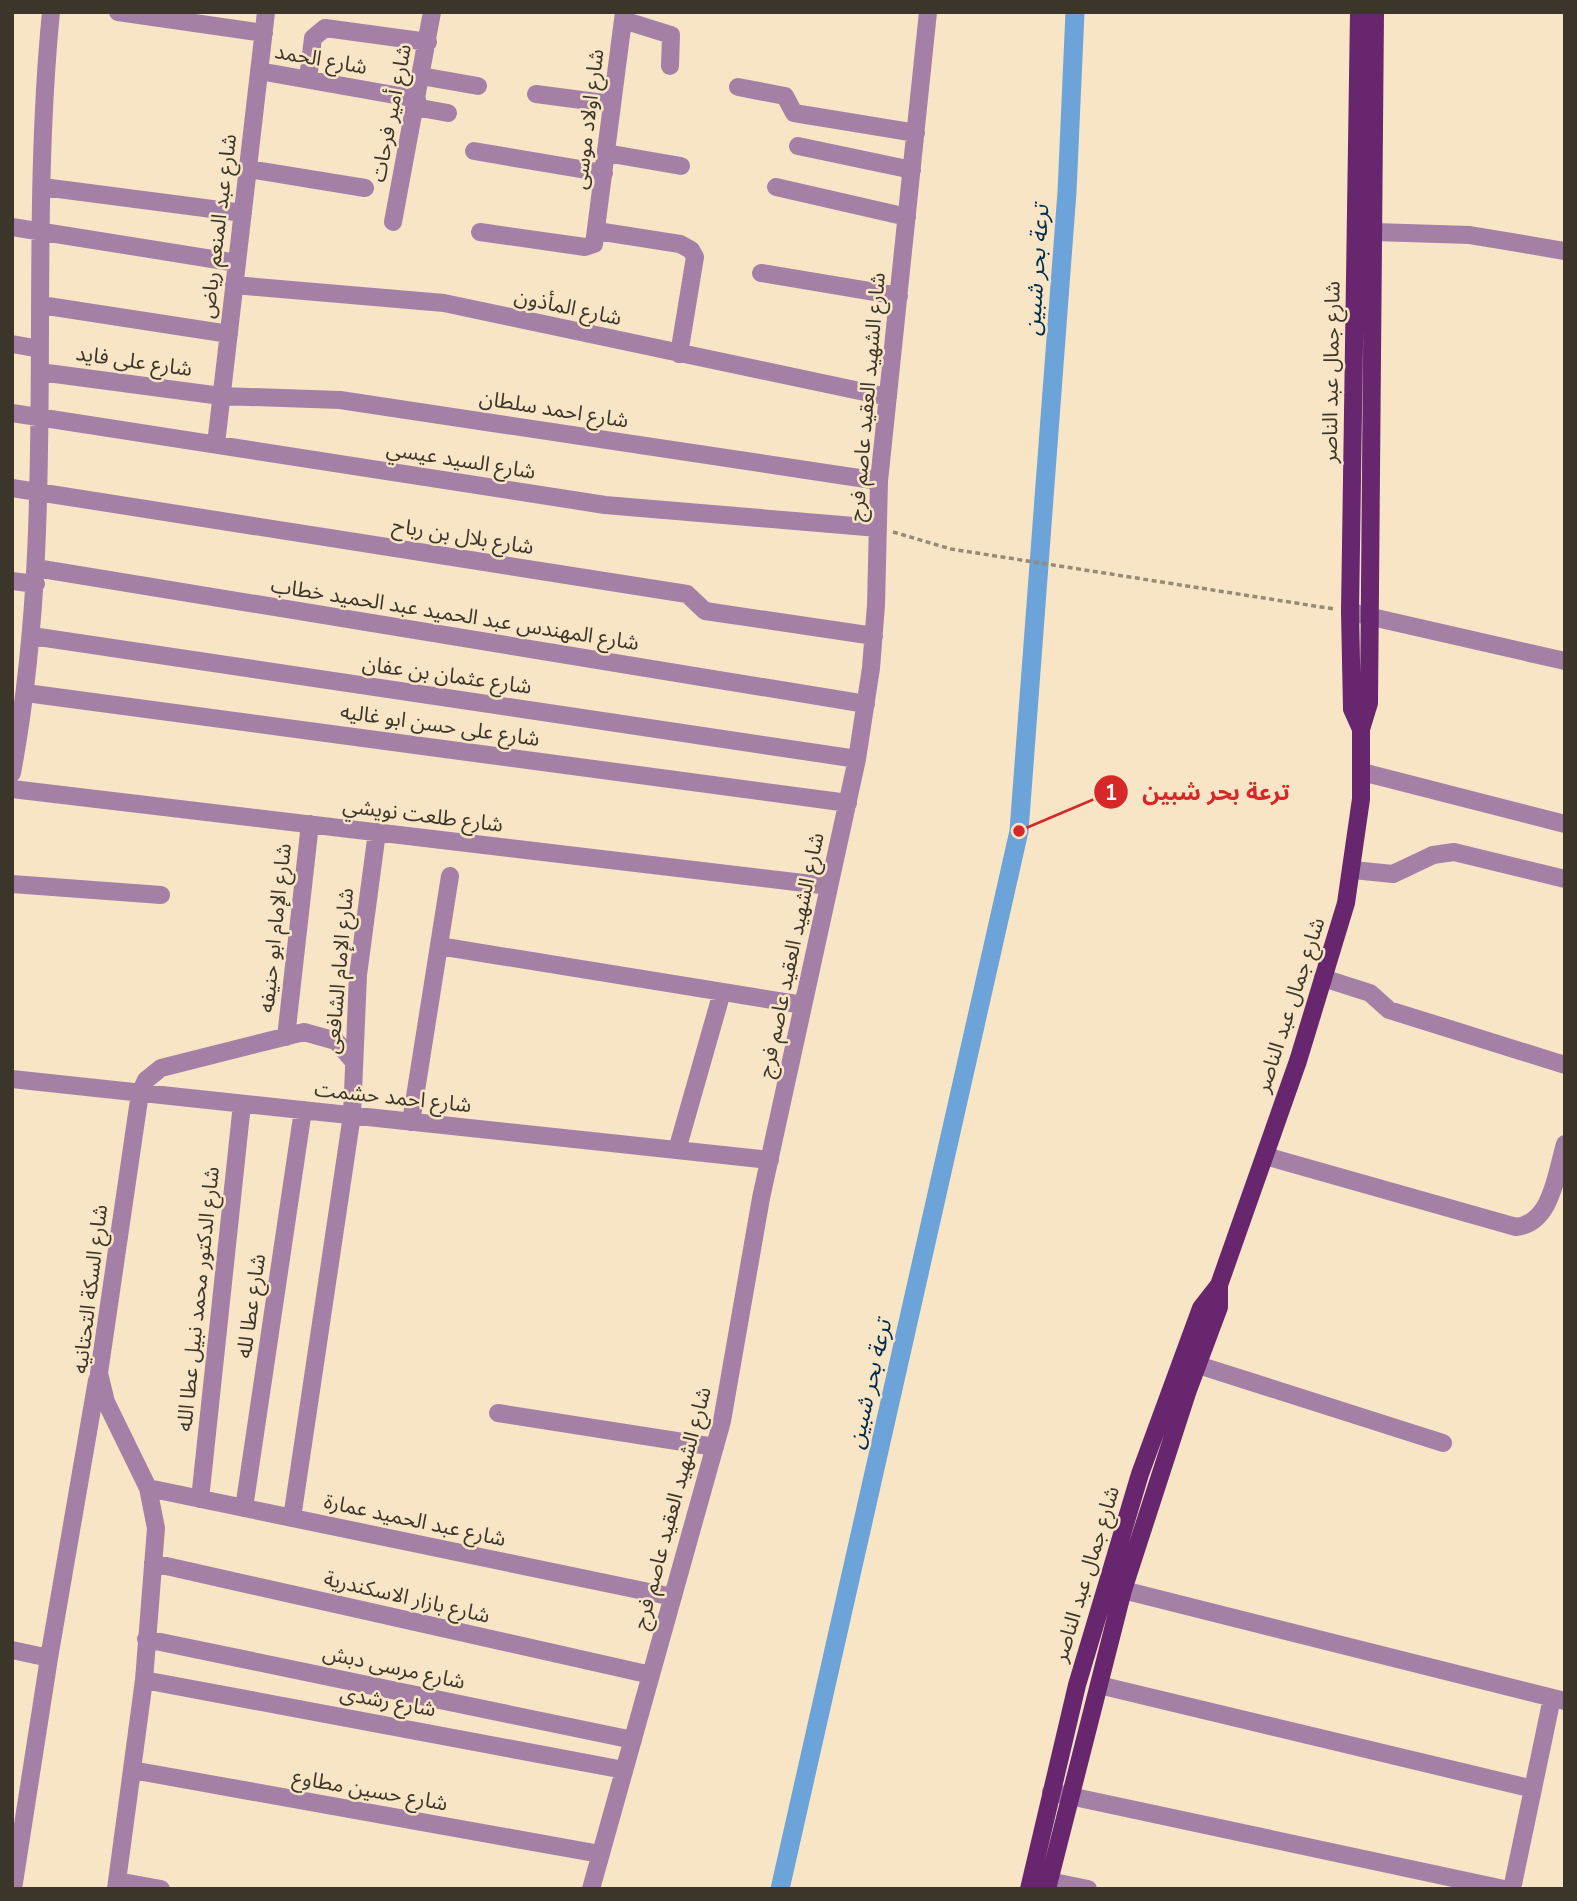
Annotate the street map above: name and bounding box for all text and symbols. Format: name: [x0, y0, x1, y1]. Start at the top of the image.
street label: شارع الحمد: [272, 37, 369, 82]
street label: شارع أمير فرحات: [364, 42, 419, 185]
street label: شارع اولاد موسى: [565, 47, 611, 191]
street label: شارع عبد المنعم رياض: [193, 132, 244, 320]
water label: ترعة بحر شبين: [1016, 200, 1057, 337]
street label: شارع الشهيد العقيد عاصم فرج: [842, 271, 893, 523]
street label: شارع جمال عبد الناصر: [1315, 281, 1348, 464]
street label: شارع المأذون: [512, 282, 624, 333]
street label: شارع على فايد: [74, 339, 194, 384]
street label: شارع احمد سلطان: [477, 383, 631, 436]
street label: شارع السيد عيسي: [384, 434, 538, 487]
street label: شارع بلال بن رباح: [390, 511, 536, 562]
street label: شارع المهندس عبد الحميد عبد الحميد خطاب: [269, 571, 641, 658]
street label: شارع عثمان بن عفان: [360, 649, 533, 702]
street label: شارع على حسن ابو غاليه: [338, 697, 542, 754]
callout: ترعة بحر شبين: [1094, 770, 1304, 814]
text: ترعة بحر شبين: [1142, 777, 1290, 808]
text: 1: [1105, 779, 1117, 807]
street label: شارع طلعت نويشي: [341, 791, 505, 841]
street label: شارع الشهيد العقيد عاصم فرج: [751, 830, 832, 1080]
street label: شارع الإمام ابو حنيفه: [252, 842, 300, 1014]
street label: شارع الإمام الشافعى: [318, 887, 362, 1055]
street label: شارع جمال عبد الناصر: [1248, 914, 1332, 1097]
street label: شارع احمد حشمت: [313, 1075, 473, 1120]
street label: شارع الدكتور محمد نبيل عطا الله: [170, 1165, 227, 1433]
street label: شارع السكة التحتانيه: [66, 1203, 115, 1375]
street label: شارع عطا لله: [230, 1252, 273, 1360]
water label: ترعة بحر شبين: [840, 1314, 900, 1452]
street label: شارع الشهيد العقيد عاصم فرج: [626, 1384, 719, 1633]
street label: شارع جمال عبد الناصر: [1046, 1483, 1127, 1667]
street label: شارع عبد الحميد عمارة: [321, 1487, 509, 1554]
street label: شارع بازار الاسكندرية: [321, 1564, 493, 1631]
street label: شارع مرسى دبش: [320, 1638, 468, 1697]
street label: شارع رشدى: [338, 1679, 438, 1724]
street label: شارع حسين مطاوع: [290, 1763, 450, 1818]

